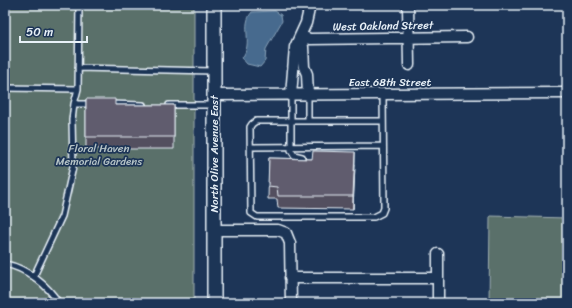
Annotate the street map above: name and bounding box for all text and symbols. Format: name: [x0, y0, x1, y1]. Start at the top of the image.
street label: West Oakland Street: [333, 16, 434, 36]
scale bar: [20, 18, 87, 44]
text: 50 m: [26, 21, 53, 43]
street label: East 68th Street: [349, 73, 432, 92]
street label: North Olive Avenue East: [205, 95, 224, 213]
park label: Floral Haven Memorial Gardens: [56, 139, 143, 171]

